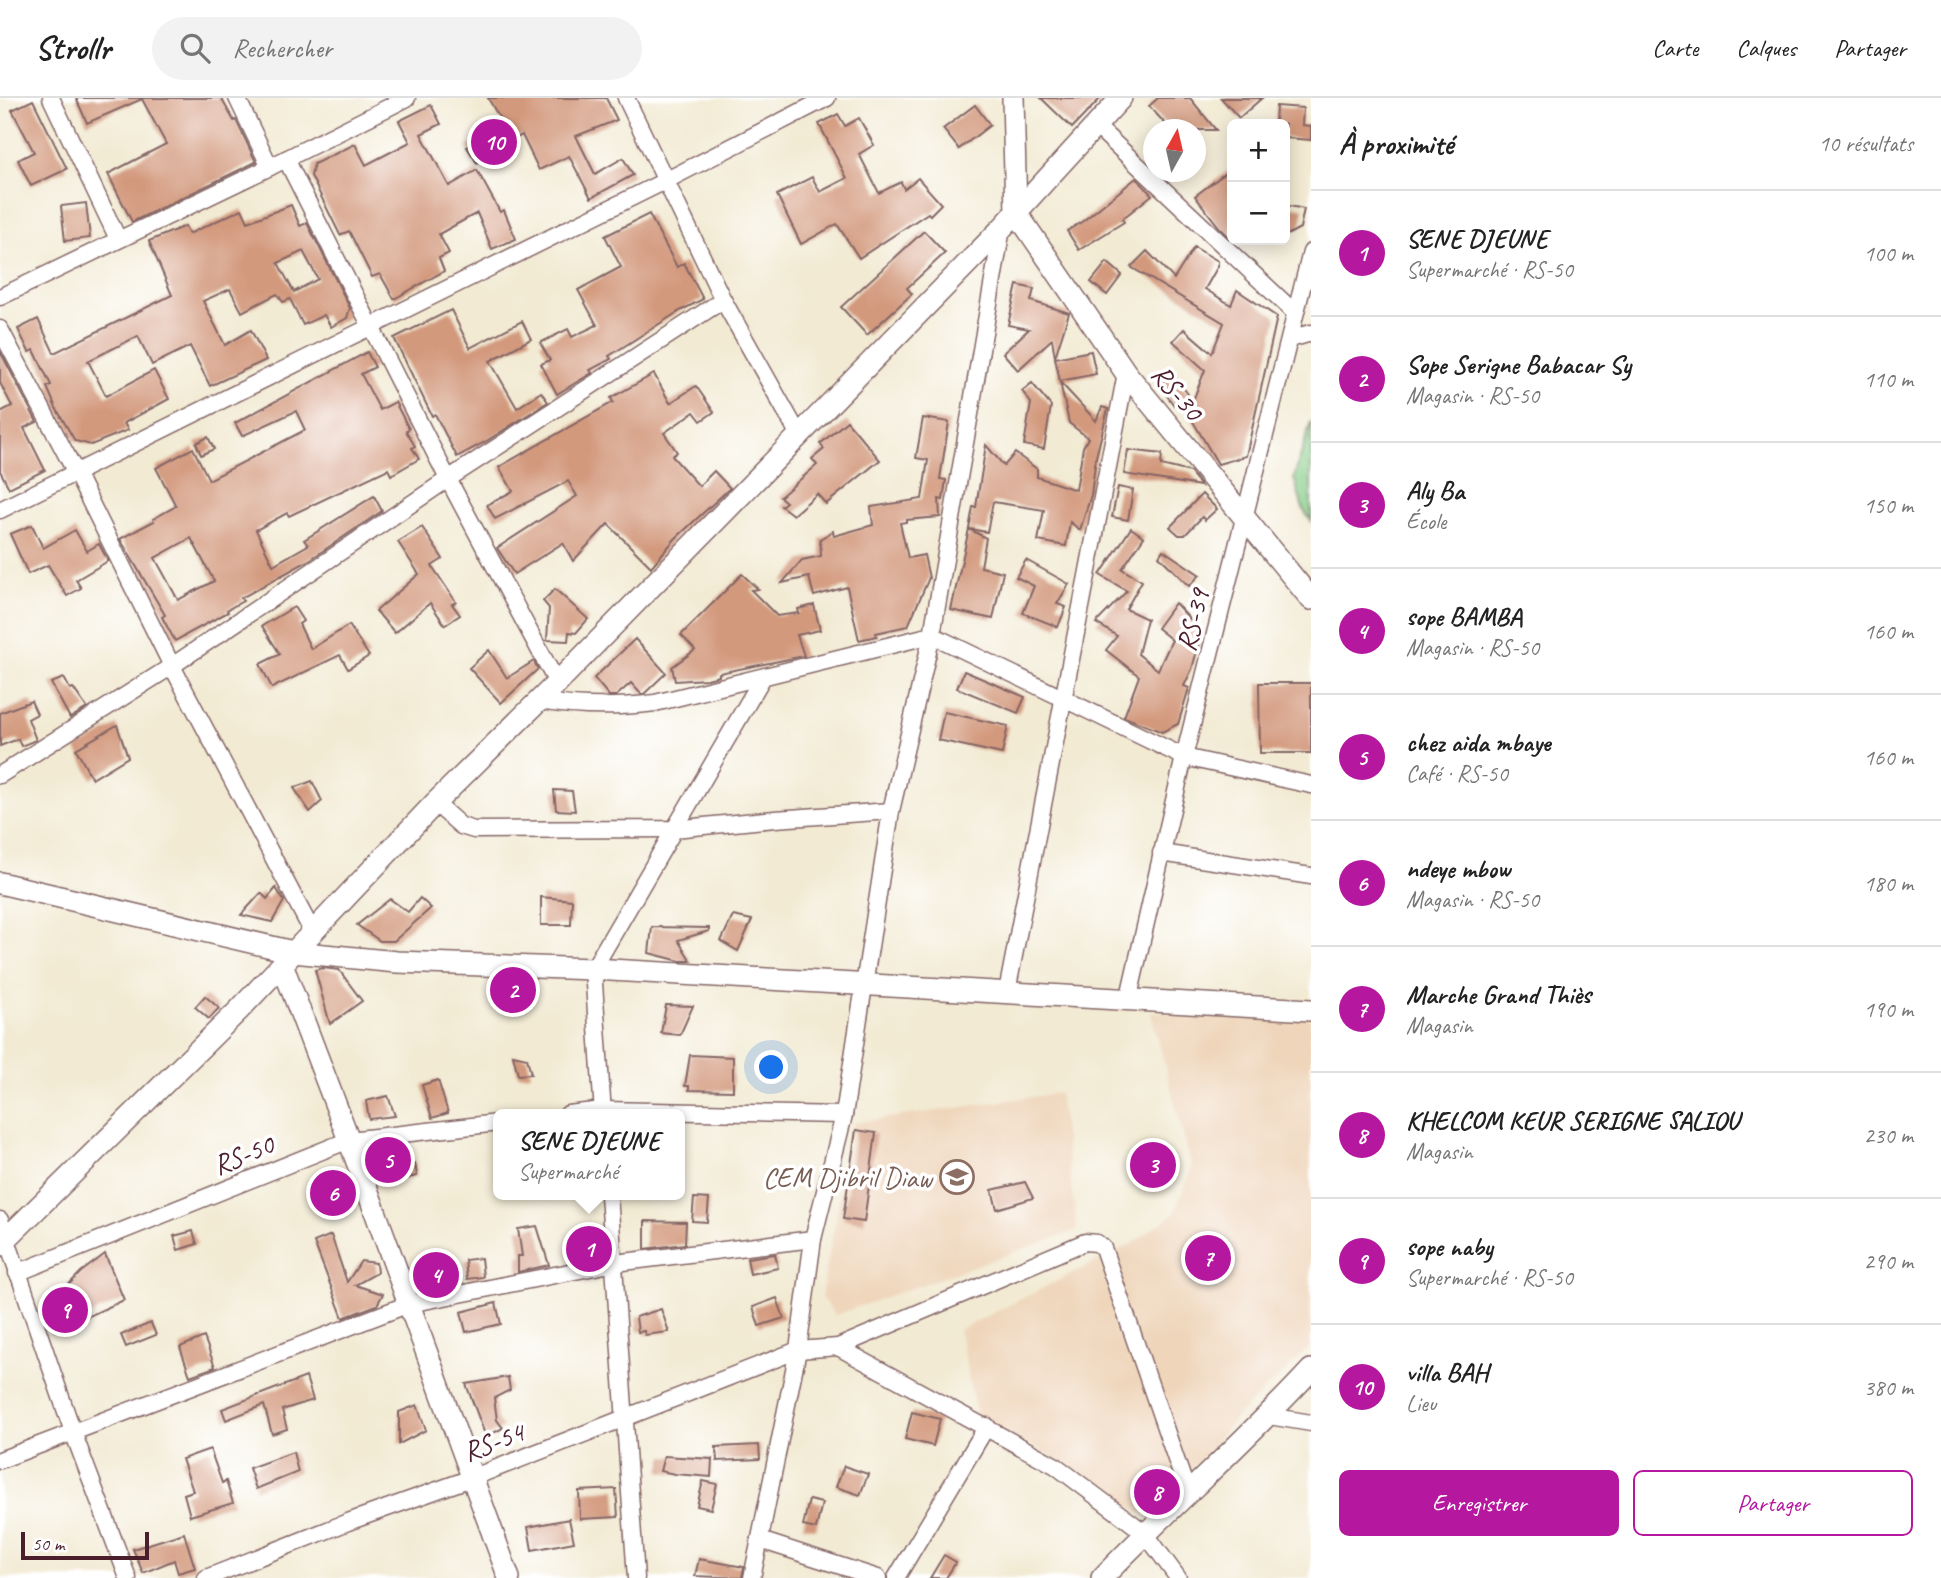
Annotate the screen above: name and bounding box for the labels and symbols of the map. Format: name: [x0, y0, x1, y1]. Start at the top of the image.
pin: 10: [471, 116, 517, 168]
north arrow: [1143, 119, 1206, 182]
street label: RS-30: [1144, 357, 1213, 429]
street label: RS-39: [1168, 583, 1218, 655]
pin: 2: [490, 964, 536, 1016]
your location: [754, 1050, 788, 1084]
street label: RS-50: [208, 1126, 281, 1182]
pin: 5: [365, 1134, 411, 1186]
pin: 3: [1130, 1139, 1176, 1191]
school or university icon: CEM Djibril Diaw: [938, 1158, 976, 1196]
place label: CEM Djibril Diaw: [763, 1160, 935, 1195]
pin: 6: [310, 1167, 356, 1219]
pin: 1: [566, 1223, 612, 1275]
pin: 7: [1185, 1232, 1231, 1284]
pin: 4: [413, 1249, 459, 1301]
pin: 9: [42, 1284, 88, 1336]
street label: RS-54: [458, 1413, 531, 1469]
pin: 8: [1134, 1466, 1180, 1518]
scale bar: [21, 1529, 149, 1561]

